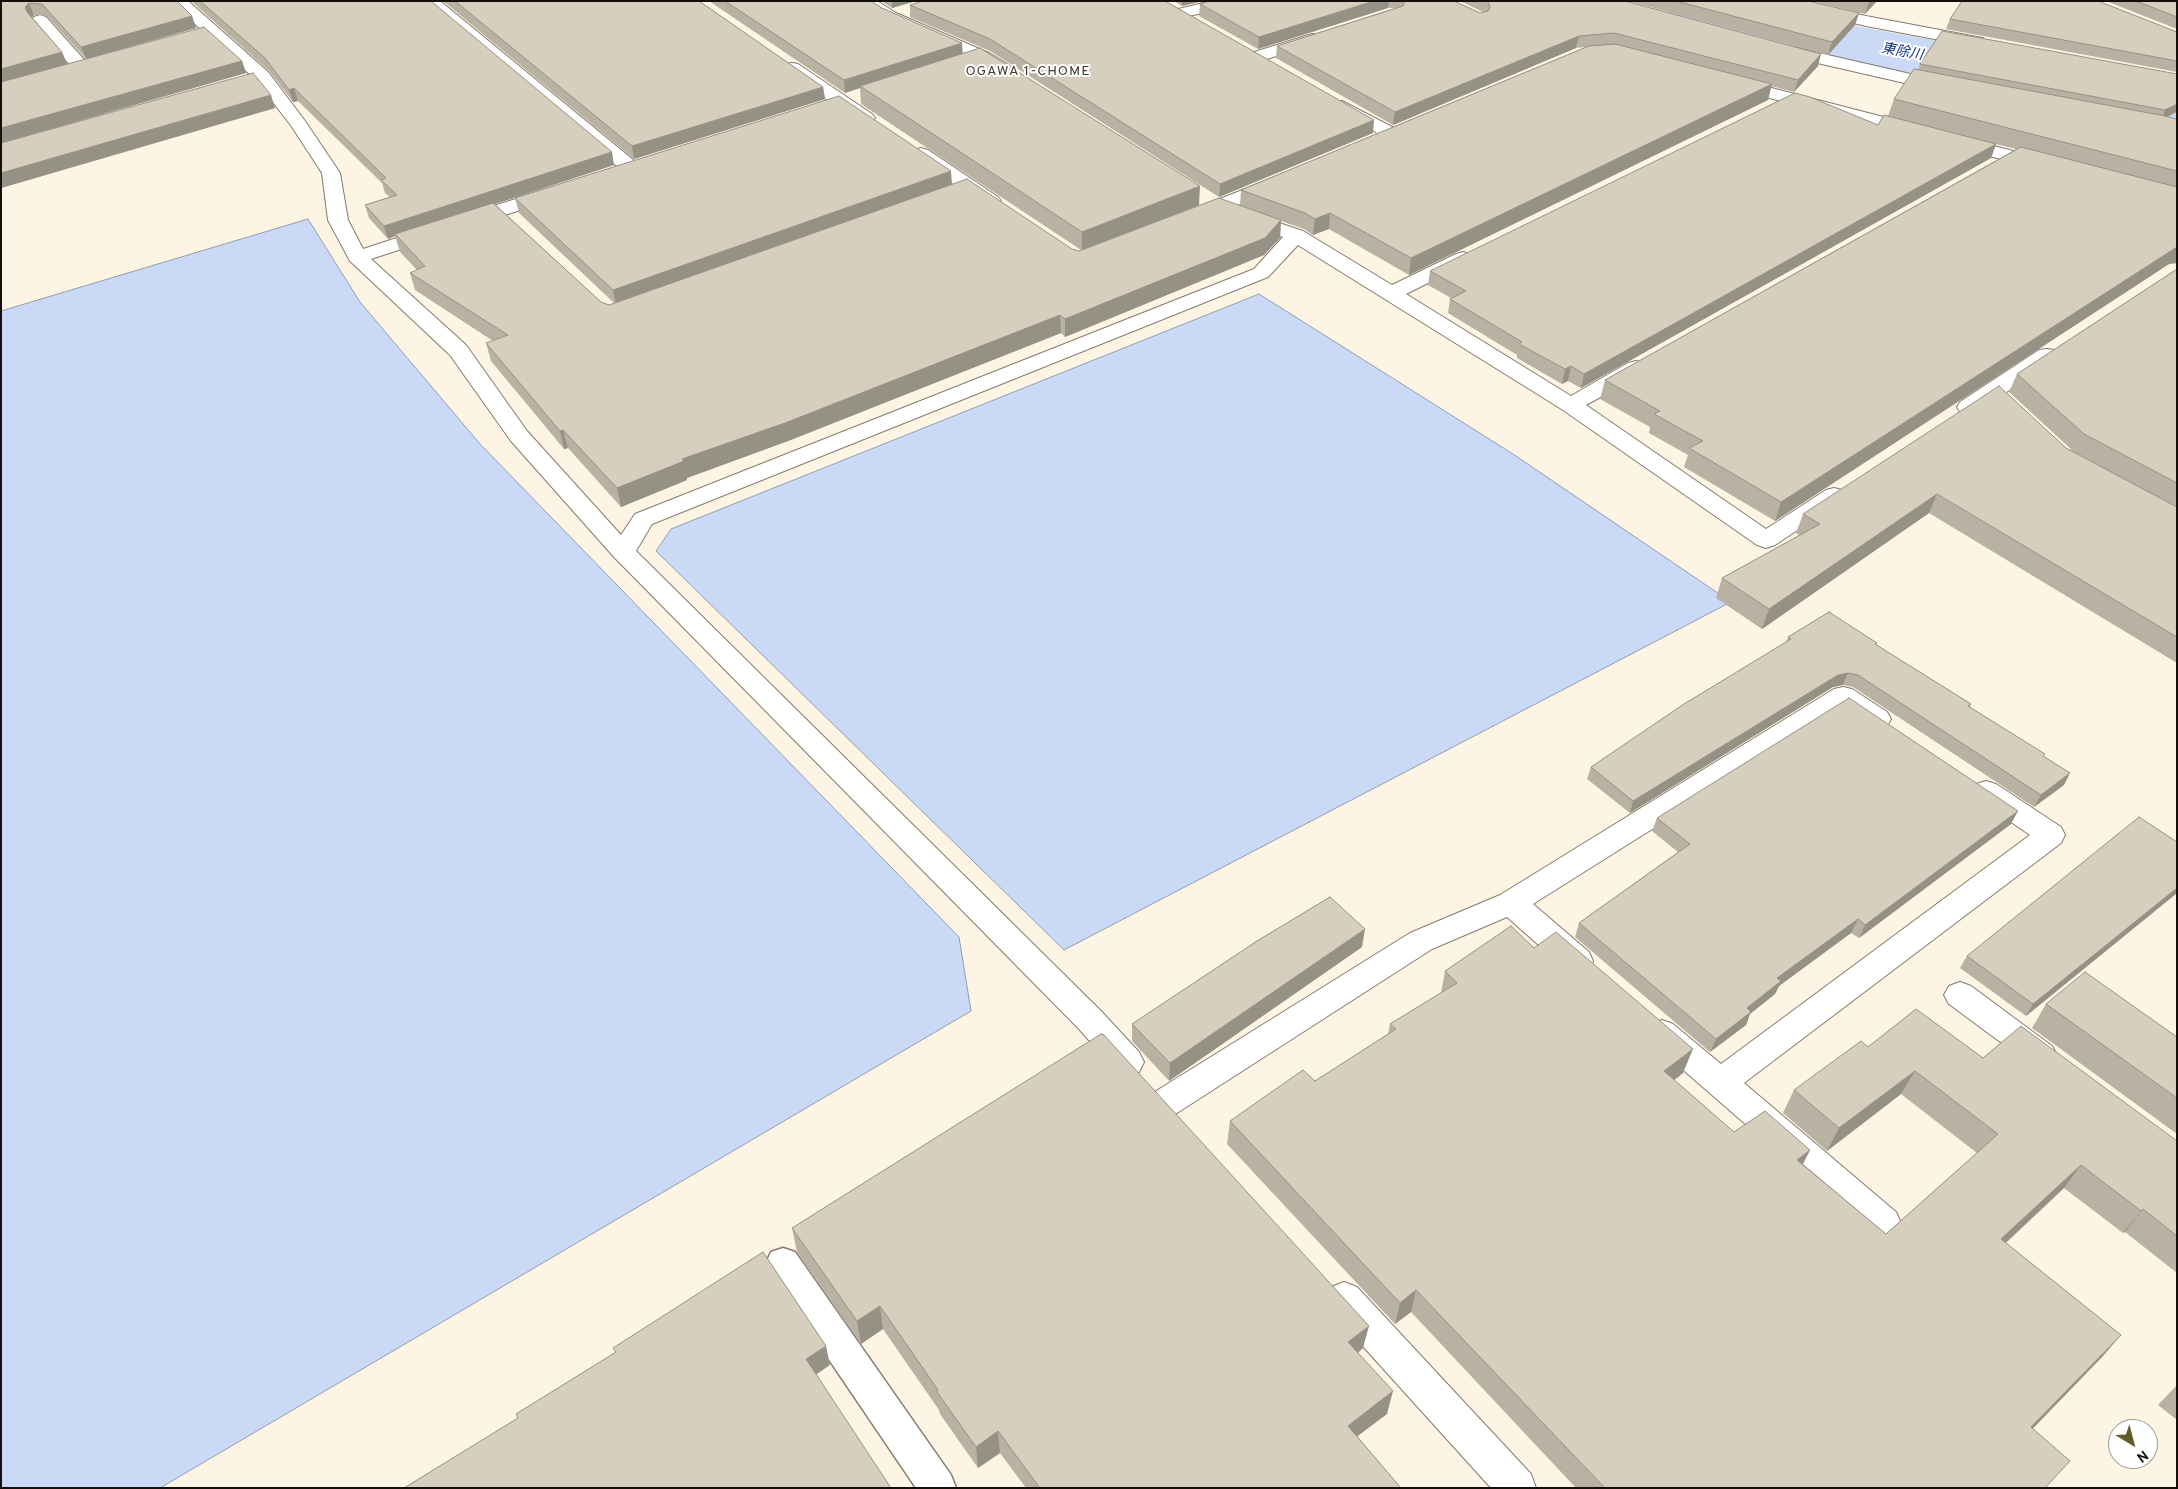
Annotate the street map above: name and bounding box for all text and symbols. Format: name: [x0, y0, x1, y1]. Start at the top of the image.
water label: 東除川: [1880, 41, 1924, 65]
district label: OGAWA 1-CHOME: [964, 64, 1092, 80]
north arrow: [2108, 1419, 2158, 1469]
text: N: [2133, 1446, 2151, 1465]

